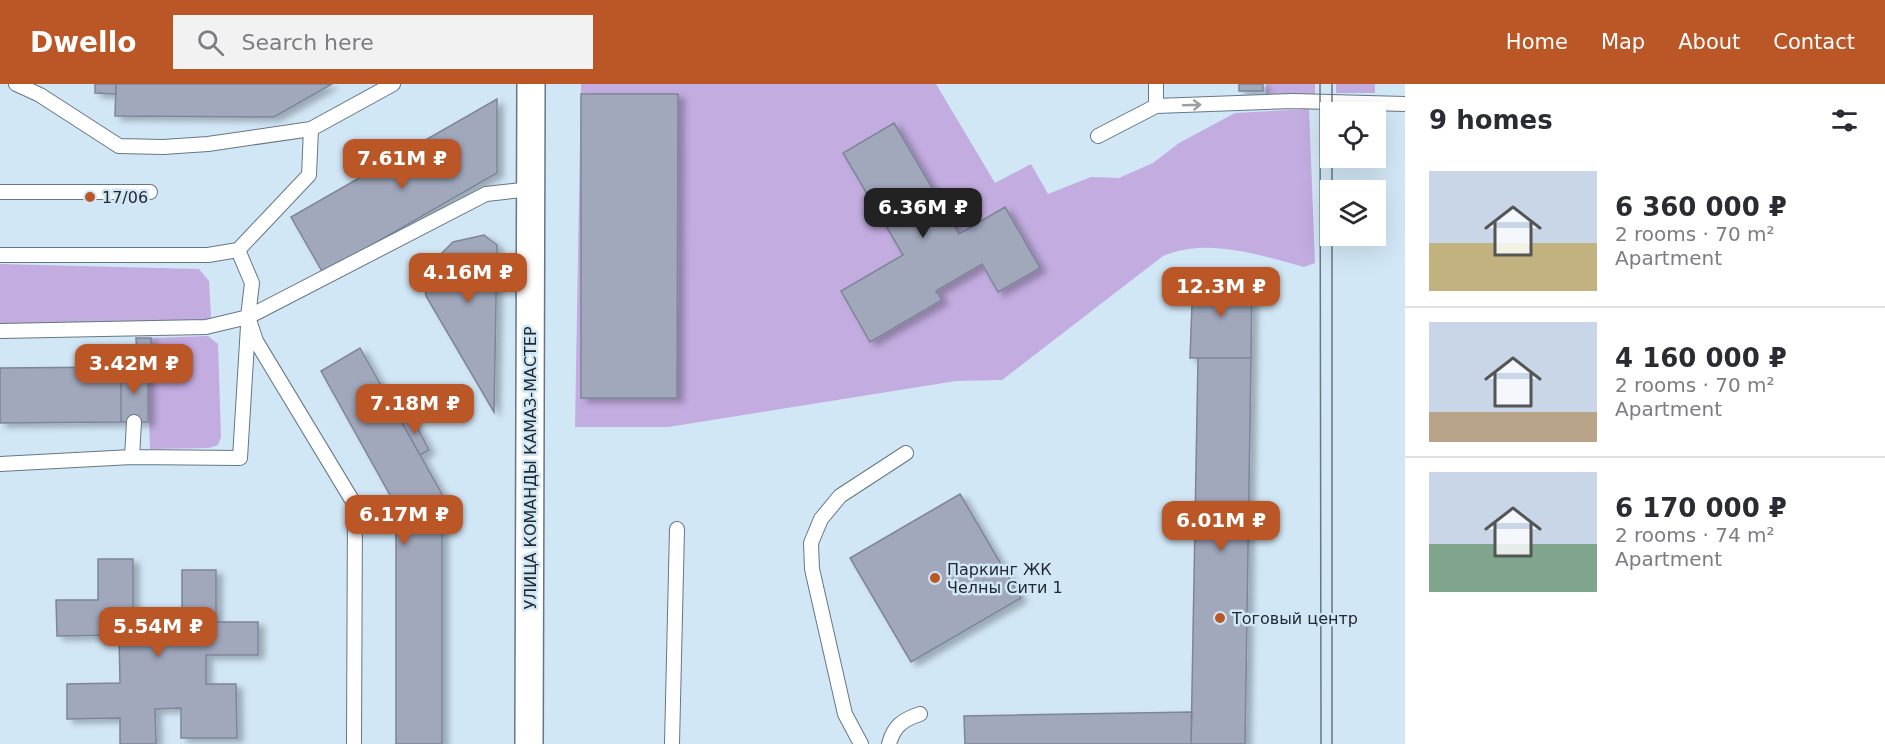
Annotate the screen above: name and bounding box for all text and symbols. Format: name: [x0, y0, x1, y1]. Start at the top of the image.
search box: [173, 15, 593, 69]
text: Dwello: [30, 26, 137, 59]
icon: search: [194, 26, 227, 59]
text: Search here: [242, 30, 374, 55]
text: Home: [1506, 30, 1568, 54]
text: Map: [1601, 30, 1645, 54]
text: About: [1678, 30, 1740, 54]
text: Contact: [1773, 30, 1855, 54]
one-way arrow: [1181, 99, 1201, 111]
map controls: [1320, 102, 1386, 246]
button: locate: [1320, 102, 1386, 168]
icon: filters: [1828, 104, 1861, 137]
text: 9 homes: [1429, 105, 1553, 135]
pin: 7.61M ₽: [347, 139, 457, 190]
text: 7.61M ₽: [357, 146, 447, 170]
button: layers: [1320, 180, 1386, 246]
place label: 17/06: [102, 188, 148, 207]
pin: 6.36M ₽: [868, 188, 978, 239]
marker: 17/06: [83, 190, 97, 204]
text: 6 360 000 ₽: [1615, 192, 1787, 222]
text: 6.36M ₽: [878, 195, 968, 219]
icon: home: [1477, 195, 1549, 267]
text: 2 rooms · 70 m²: [1615, 222, 1775, 246]
text: Apartment: [1615, 246, 1722, 270]
pin: 4.16M ₽: [413, 253, 523, 304]
text: 4.16M ₽: [423, 260, 513, 284]
pin: 12.3M ₽: [1166, 267, 1276, 318]
text: 12.3M ₽: [1176, 274, 1266, 298]
street label: УЛИЦА КОМАНДЫ КАМАЗ-МАСТЕР: [521, 326, 540, 610]
text: 4 160 000 ₽: [1615, 343, 1787, 373]
pin: 3.42M ₽: [79, 344, 189, 395]
icon: home: [1477, 346, 1549, 418]
text: 3.42M ₽: [89, 351, 179, 375]
text: 2 rooms · 70 m²: [1615, 373, 1775, 397]
pin: 7.18M ₽: [360, 384, 470, 435]
text: 7.18M ₽: [370, 391, 460, 415]
text: Apartment: [1615, 397, 1722, 421]
text: 6 170 000 ₽: [1615, 493, 1787, 523]
pin: 6.17M ₽: [349, 495, 459, 546]
icon: home: [1477, 496, 1549, 568]
pin: 6.01M ₽: [1166, 501, 1276, 552]
text: 6.17M ₽: [359, 502, 449, 526]
text: 6.01M ₽: [1176, 508, 1266, 532]
text: 2 rooms · 74 m²: [1615, 523, 1775, 547]
text: Apartment: [1615, 547, 1722, 571]
place label: Паркинг ЖК Челны Сити 1: [947, 560, 1063, 597]
marker: Паркинг ЖК Челны Сити 1: [928, 571, 942, 585]
pin: 5.54M ₽: [103, 607, 213, 658]
place label: Тоговый центр: [1231, 609, 1358, 628]
marker: Тоговый центр: [1213, 611, 1227, 625]
text: 5.54M ₽: [113, 614, 203, 638]

